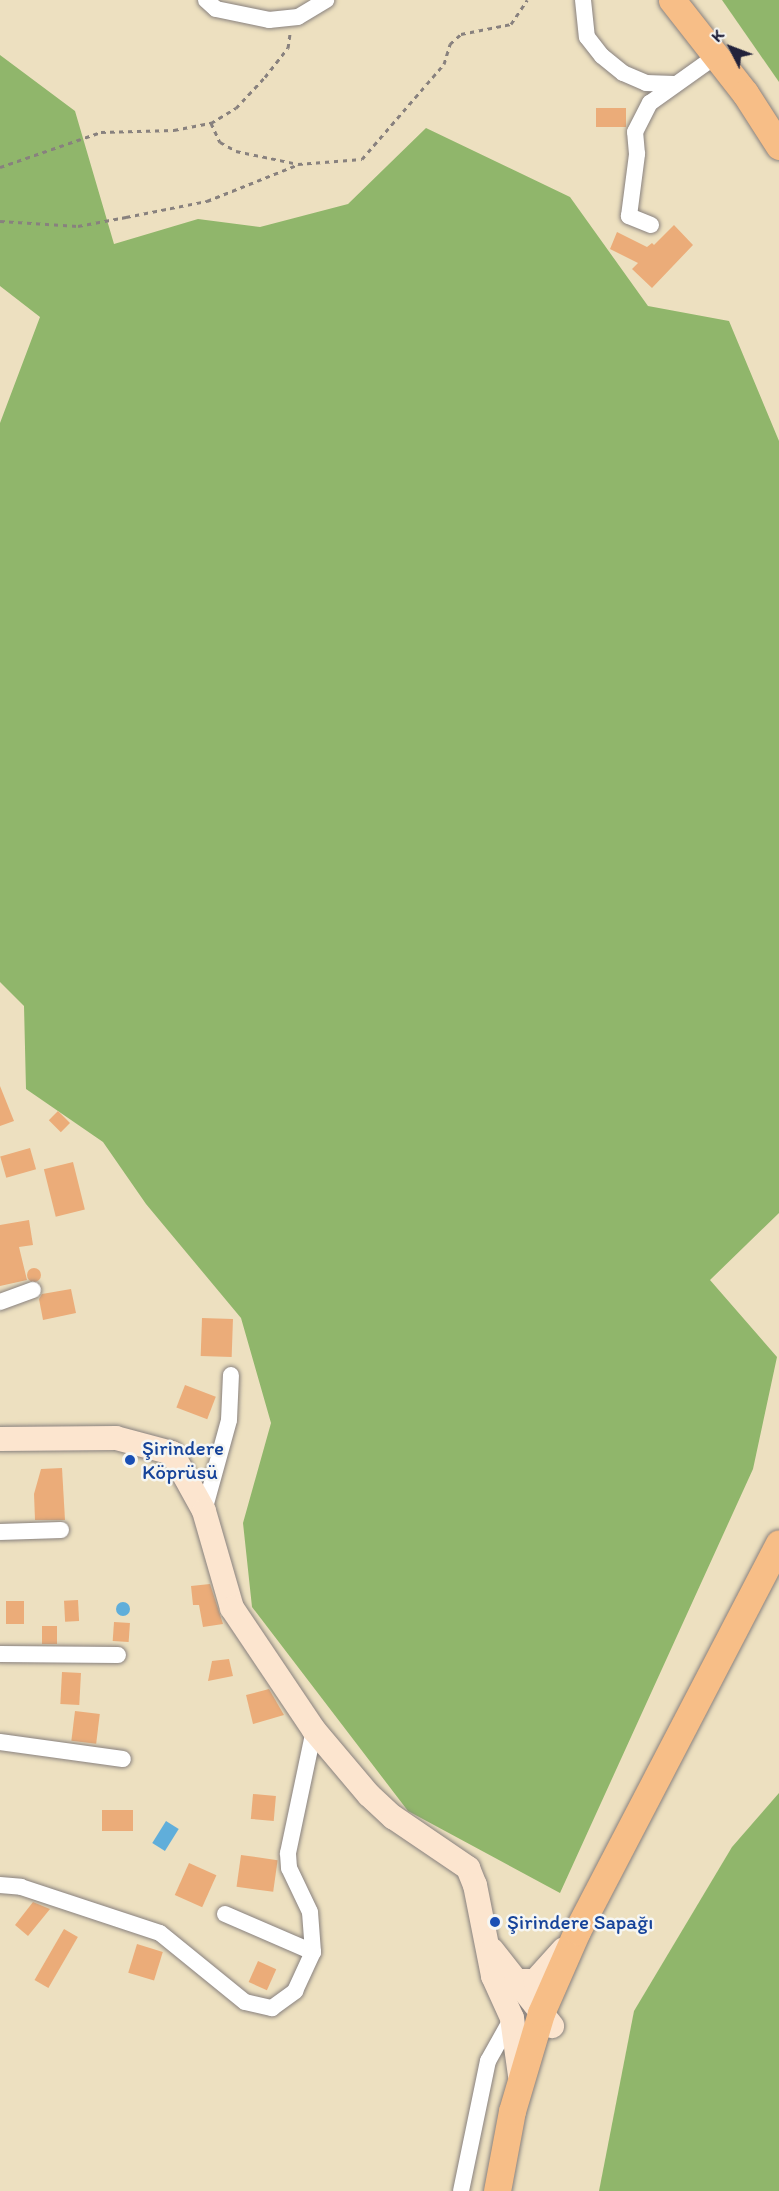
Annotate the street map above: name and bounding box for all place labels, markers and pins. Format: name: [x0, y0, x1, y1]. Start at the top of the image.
place label: Şirindere Köprüsü: [142, 1435, 224, 1485]
marker: Şirindere Köprüsü: [123, 1453, 137, 1467]
place label: Şirindere Sapağı: [507, 1909, 654, 1935]
marker: Şirindere Sapağı: [488, 1915, 502, 1929]

